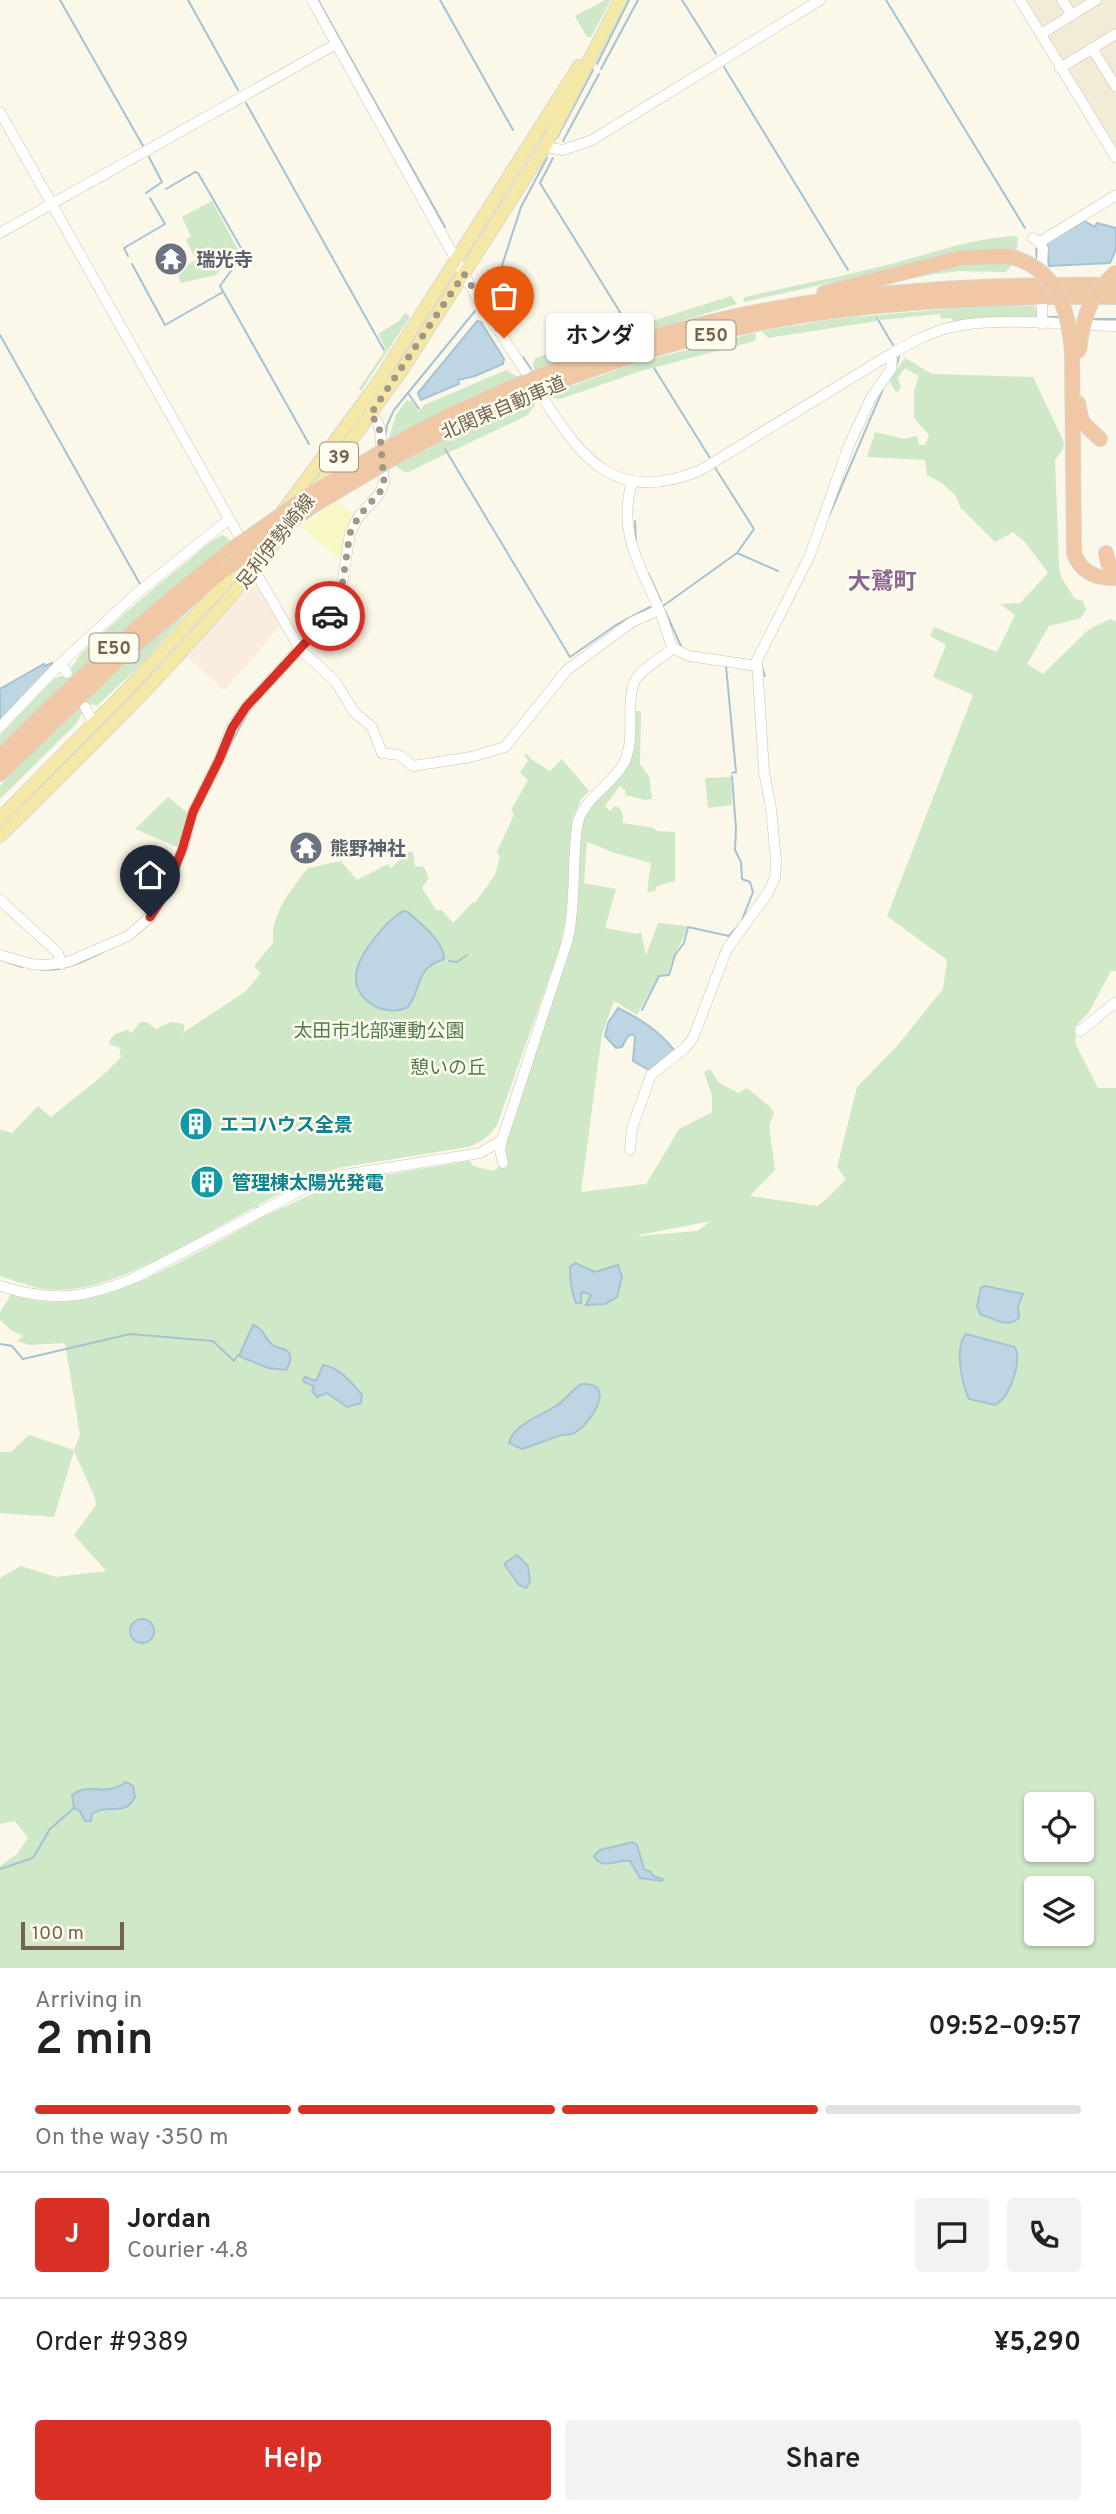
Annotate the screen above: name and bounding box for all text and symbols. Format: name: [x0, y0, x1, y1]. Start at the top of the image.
temple icon: 瑞光寺: [152, 240, 190, 278]
place label: 瑞光寺: [196, 249, 253, 273]
pin: [474, 266, 534, 338]
icon: bag: [485, 277, 523, 315]
callout: ホンダ: [546, 314, 654, 362]
road number: E50: [686, 320, 736, 349]
text: ホンダ: [566, 323, 635, 352]
street label: 北関東自動車道: [438, 372, 570, 446]
road number: 39: [320, 443, 358, 472]
street label: 足利伊勢崎線: [232, 490, 321, 595]
district label: 大鷲町: [848, 569, 917, 598]
courier: [295, 581, 365, 651]
icon: car: [311, 597, 349, 635]
road number: E50: [90, 634, 138, 662]
temple icon: 熊野神社: [287, 829, 325, 867]
place label: 熊野神社: [330, 838, 406, 862]
pin: [120, 845, 180, 917]
icon: home: [131, 856, 169, 894]
park label: 太田市北部運動公園: [293, 1020, 465, 1044]
park label: 憩いの丘: [410, 1057, 486, 1081]
building icon: エコハウス全景: [177, 1105, 215, 1143]
place label: エコハウス全景: [220, 1114, 353, 1138]
building icon: 管理棟太陽光発電: [188, 1163, 226, 1201]
place label: 管理棟太陽光発電: [232, 1172, 384, 1196]
map controls: [1024, 1792, 1094, 1946]
button: locate: [1024, 1792, 1094, 1862]
button: layers: [1024, 1876, 1094, 1946]
scale bar: [21, 1919, 124, 1951]
text: 100 m: [32, 1922, 84, 1946]
text: Arriving in: [35, 1987, 142, 2016]
text: 09:52–09:57: [928, 2011, 1081, 2044]
text: 2 min: [35, 2012, 154, 2071]
text: On the way · 350 m: [35, 2124, 229, 2153]
button: chat: [915, 2198, 989, 2272]
button: phone: [1007, 2198, 1081, 2272]
text: Jordan: [127, 2204, 211, 2237]
text: J: [65, 2219, 79, 2252]
text: Courier · 4.8: [127, 2237, 248, 2266]
text: Order #9389: [35, 2327, 188, 2360]
text: ¥5,290: [994, 2327, 1081, 2360]
button: Help: [35, 2420, 551, 2500]
button: Share: [565, 2420, 1081, 2500]

